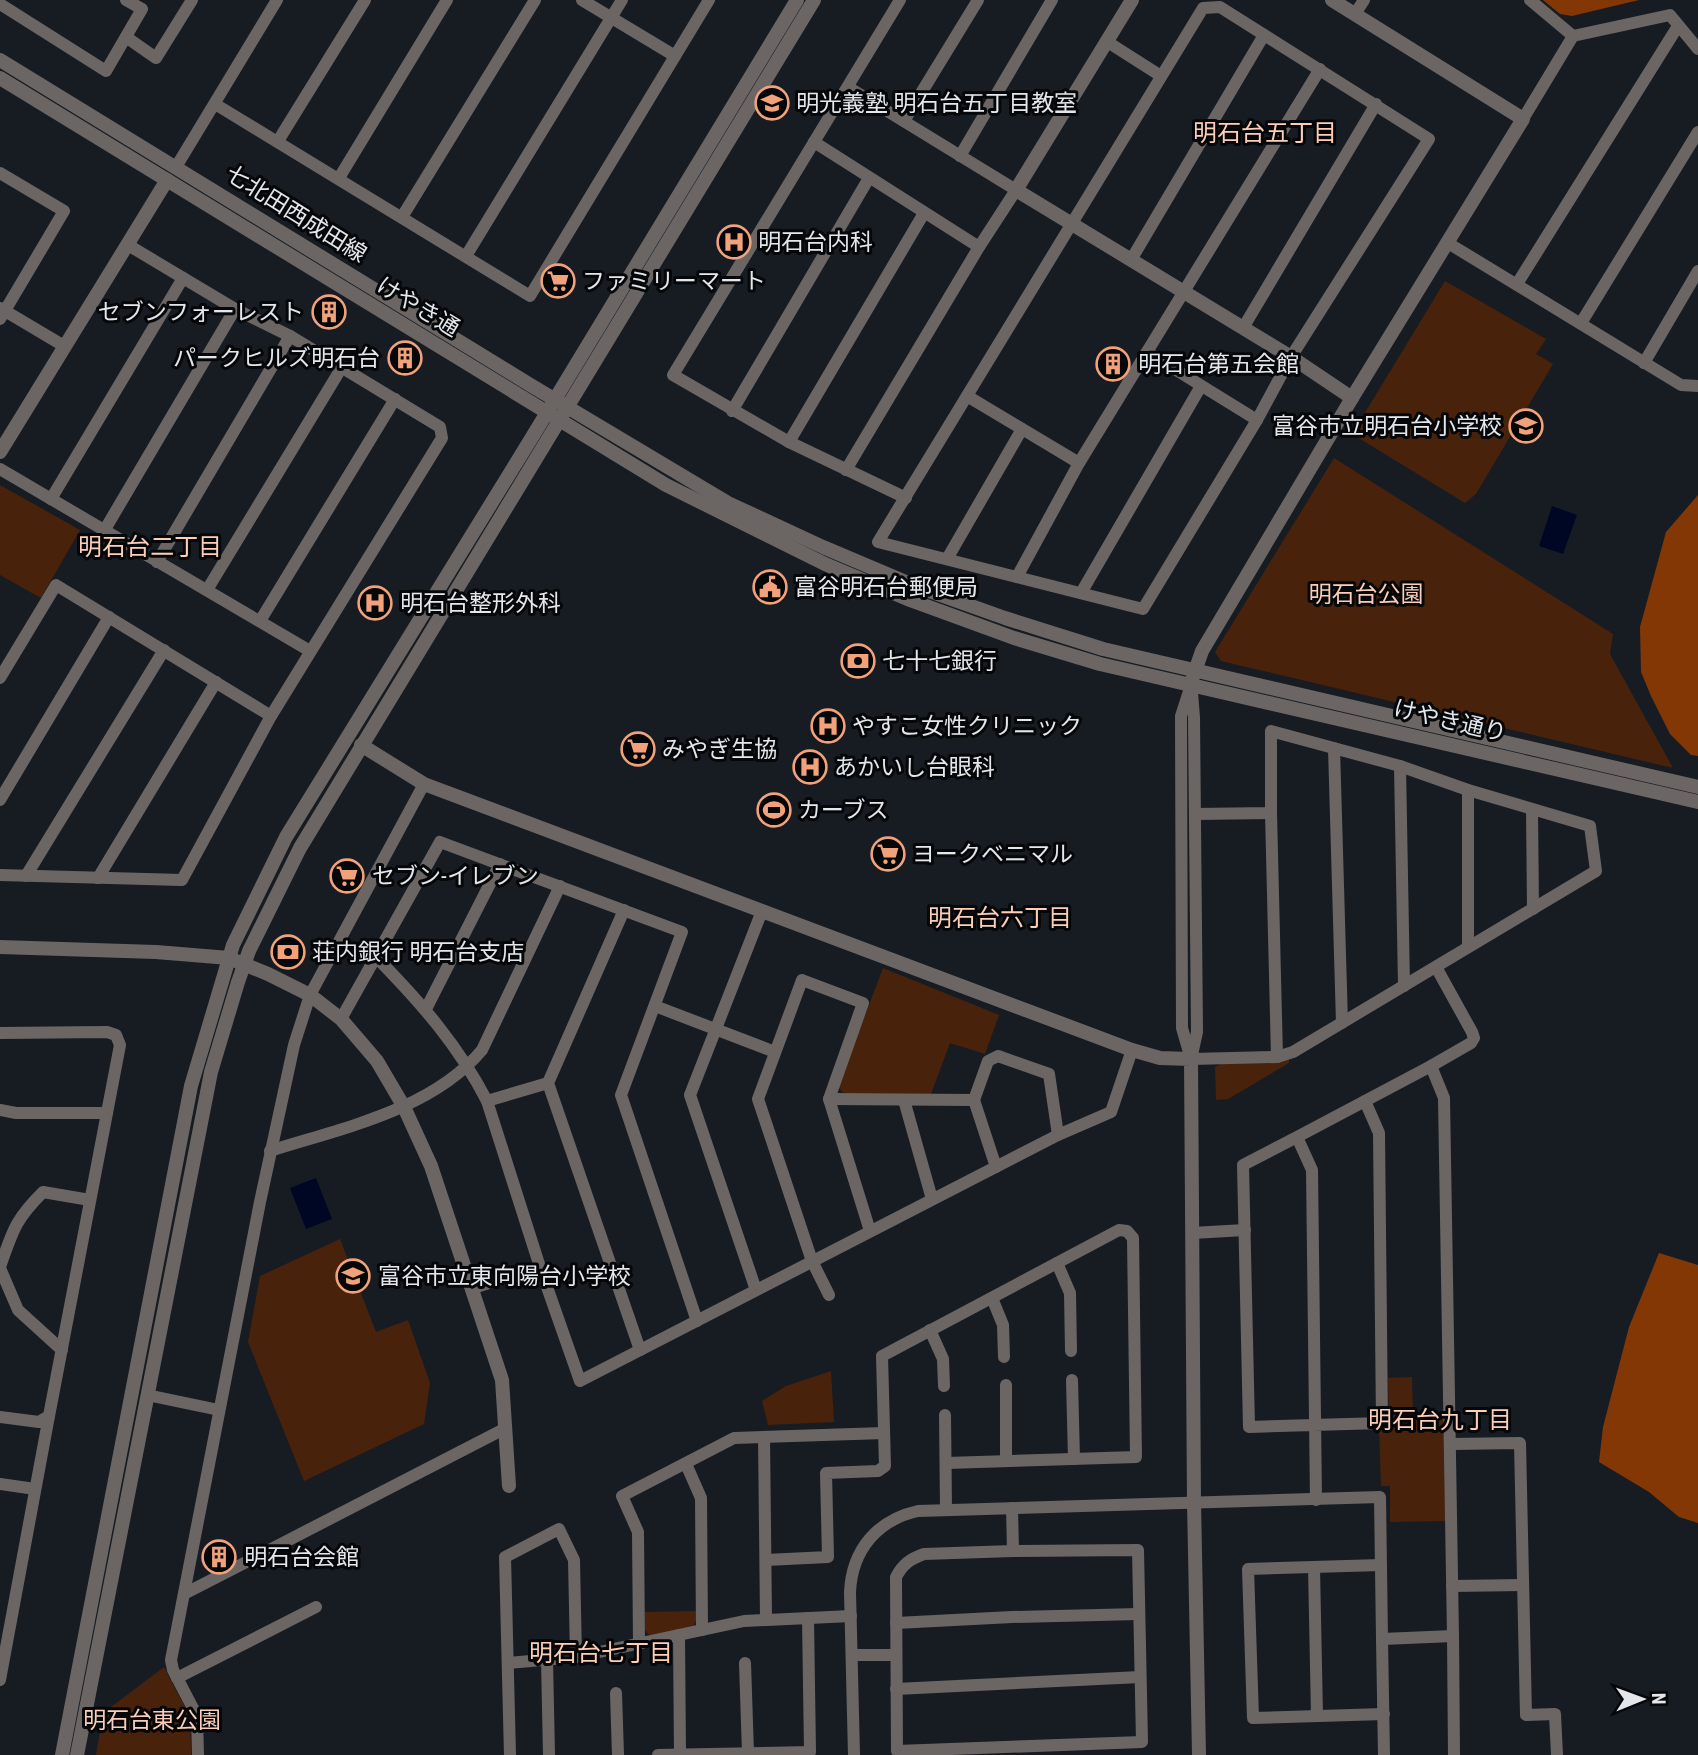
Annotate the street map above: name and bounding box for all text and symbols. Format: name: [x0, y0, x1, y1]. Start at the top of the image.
school or university icon: 明光義塾 明石台五丁目教室: [753, 84, 791, 122]
place label: 明光義塾 明石台五丁目教室: [796, 90, 1077, 117]
district label: 明石台五丁目: [1193, 119, 1337, 147]
street label: 七北田西成田線: [221, 160, 371, 268]
hospital icon: 明石台内科: [715, 223, 753, 261]
place label: 明石台内科: [758, 229, 873, 256]
supermarket icon: ファミリーマート: [539, 262, 577, 300]
place label: ファミリーマート: [582, 268, 766, 295]
street label: けやき通: [372, 272, 464, 342]
building icon: セブンフォーレスト: [310, 293, 348, 331]
place label: セブンフォーレスト: [98, 299, 304, 326]
building icon: パークヒルズ明石台: [386, 339, 424, 377]
place label: パークヒルズ明石台: [173, 345, 380, 372]
building icon: 明石台第五会館: [1094, 345, 1132, 383]
place label: 明石台第五会館: [1138, 351, 1299, 378]
school or university icon: 富谷市立明石台小学校: [1507, 407, 1545, 445]
place label: 富谷市立明石台小学校: [1272, 413, 1502, 440]
district label: 明石台二丁目: [78, 533, 222, 561]
public building icon: 富谷明石台郵便局: [751, 568, 789, 606]
place label: 富谷明石台郵便局: [794, 574, 978, 601]
park label: 明石台公園: [1309, 581, 1424, 608]
hospital icon: 明石台整形外科: [356, 584, 394, 622]
place label: 明石台整形外科: [400, 590, 561, 617]
bank icon: 七十七銀行: [839, 642, 877, 680]
place label: 七十七銀行: [882, 648, 997, 675]
street label: けやき通り: [1391, 695, 1509, 747]
hospital icon: やすこ女性クリニック: [809, 707, 847, 745]
place label: やすこ女性クリニック: [852, 713, 1082, 740]
supermarket icon: みやぎ生協: [619, 730, 657, 768]
place label: みやぎ生協: [662, 736, 777, 763]
hospital icon: あかいし台眼科: [791, 748, 829, 786]
place label: あかいし台眼科: [834, 754, 995, 781]
sports icon: カーブス: [755, 791, 793, 829]
place label: カーブス: [798, 797, 889, 824]
supermarket icon: ヨークベニマル: [869, 835, 907, 873]
place label: ヨークベニマル: [912, 841, 1073, 868]
supermarket icon: セブン-イレブン: [328, 857, 366, 895]
place label: セブン-イレブン: [372, 863, 539, 890]
district label: 明石台六丁目: [928, 904, 1072, 932]
bank icon: 荘内銀行 明石台支店: [269, 933, 307, 971]
place label: 荘内銀行 明石台支店: [312, 939, 524, 966]
school or university icon: 富谷市立東向陽台小学校: [334, 1257, 372, 1295]
place label: 富谷市立東向陽台小学校: [378, 1263, 631, 1290]
district label: 明石台九丁目: [1368, 1406, 1512, 1434]
building icon: 明石台会館: [200, 1538, 238, 1576]
place label: 明石台会館: [244, 1544, 359, 1571]
district label: 明石台七丁目: [529, 1639, 673, 1667]
north arrow: [1607, 1664, 1677, 1734]
text: N: [1647, 1693, 1670, 1705]
park label: 明石台東公園: [83, 1707, 221, 1734]

